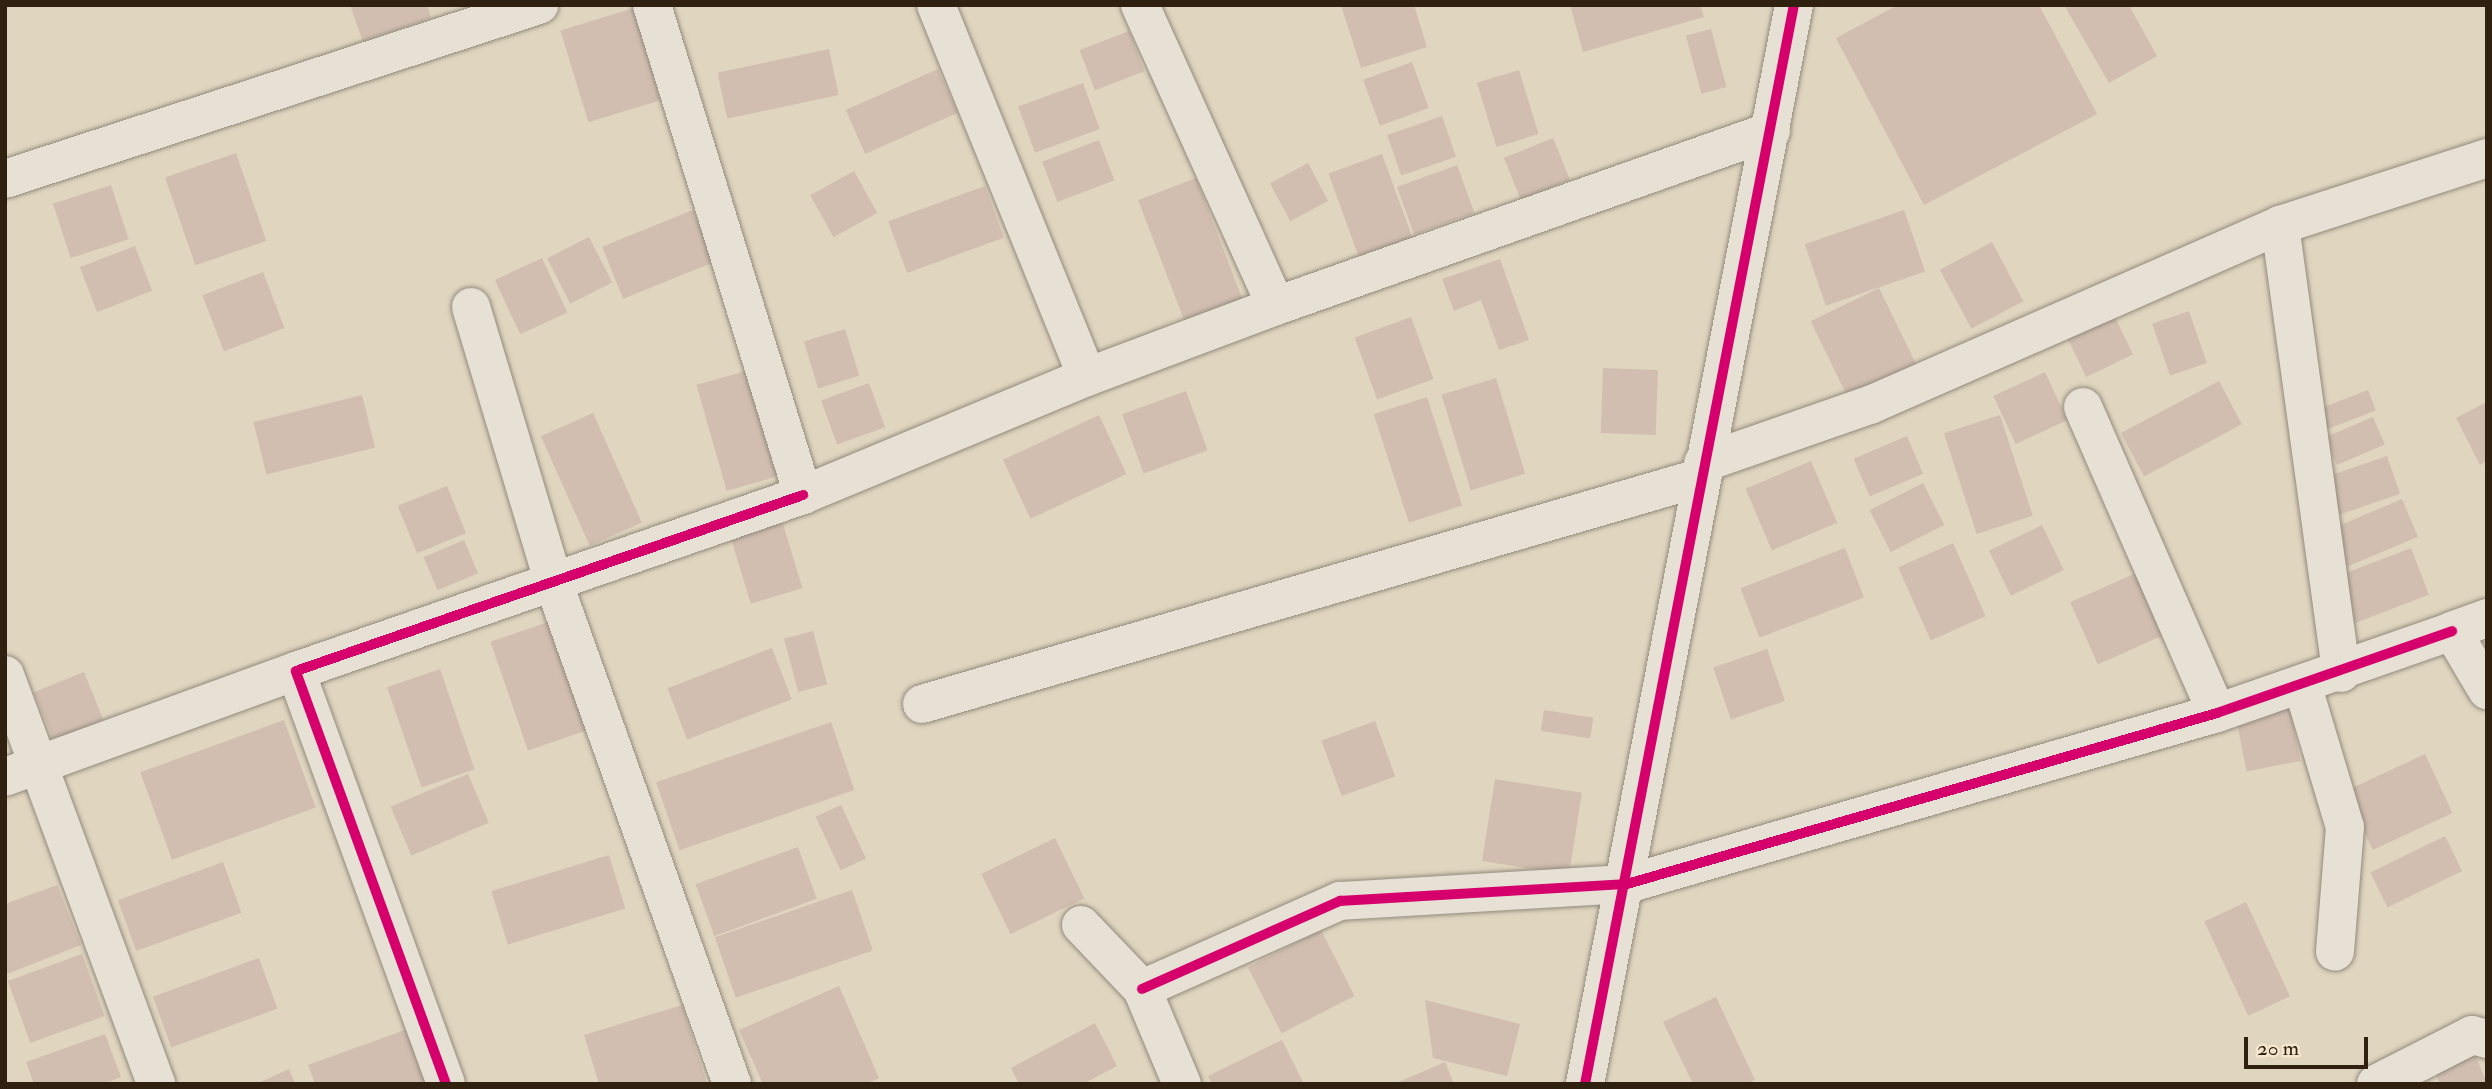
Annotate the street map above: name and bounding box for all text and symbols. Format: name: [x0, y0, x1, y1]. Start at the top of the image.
scale bar: [2247, 1023, 2371, 1066]
text: 20 m: [2257, 1035, 2299, 1062]

